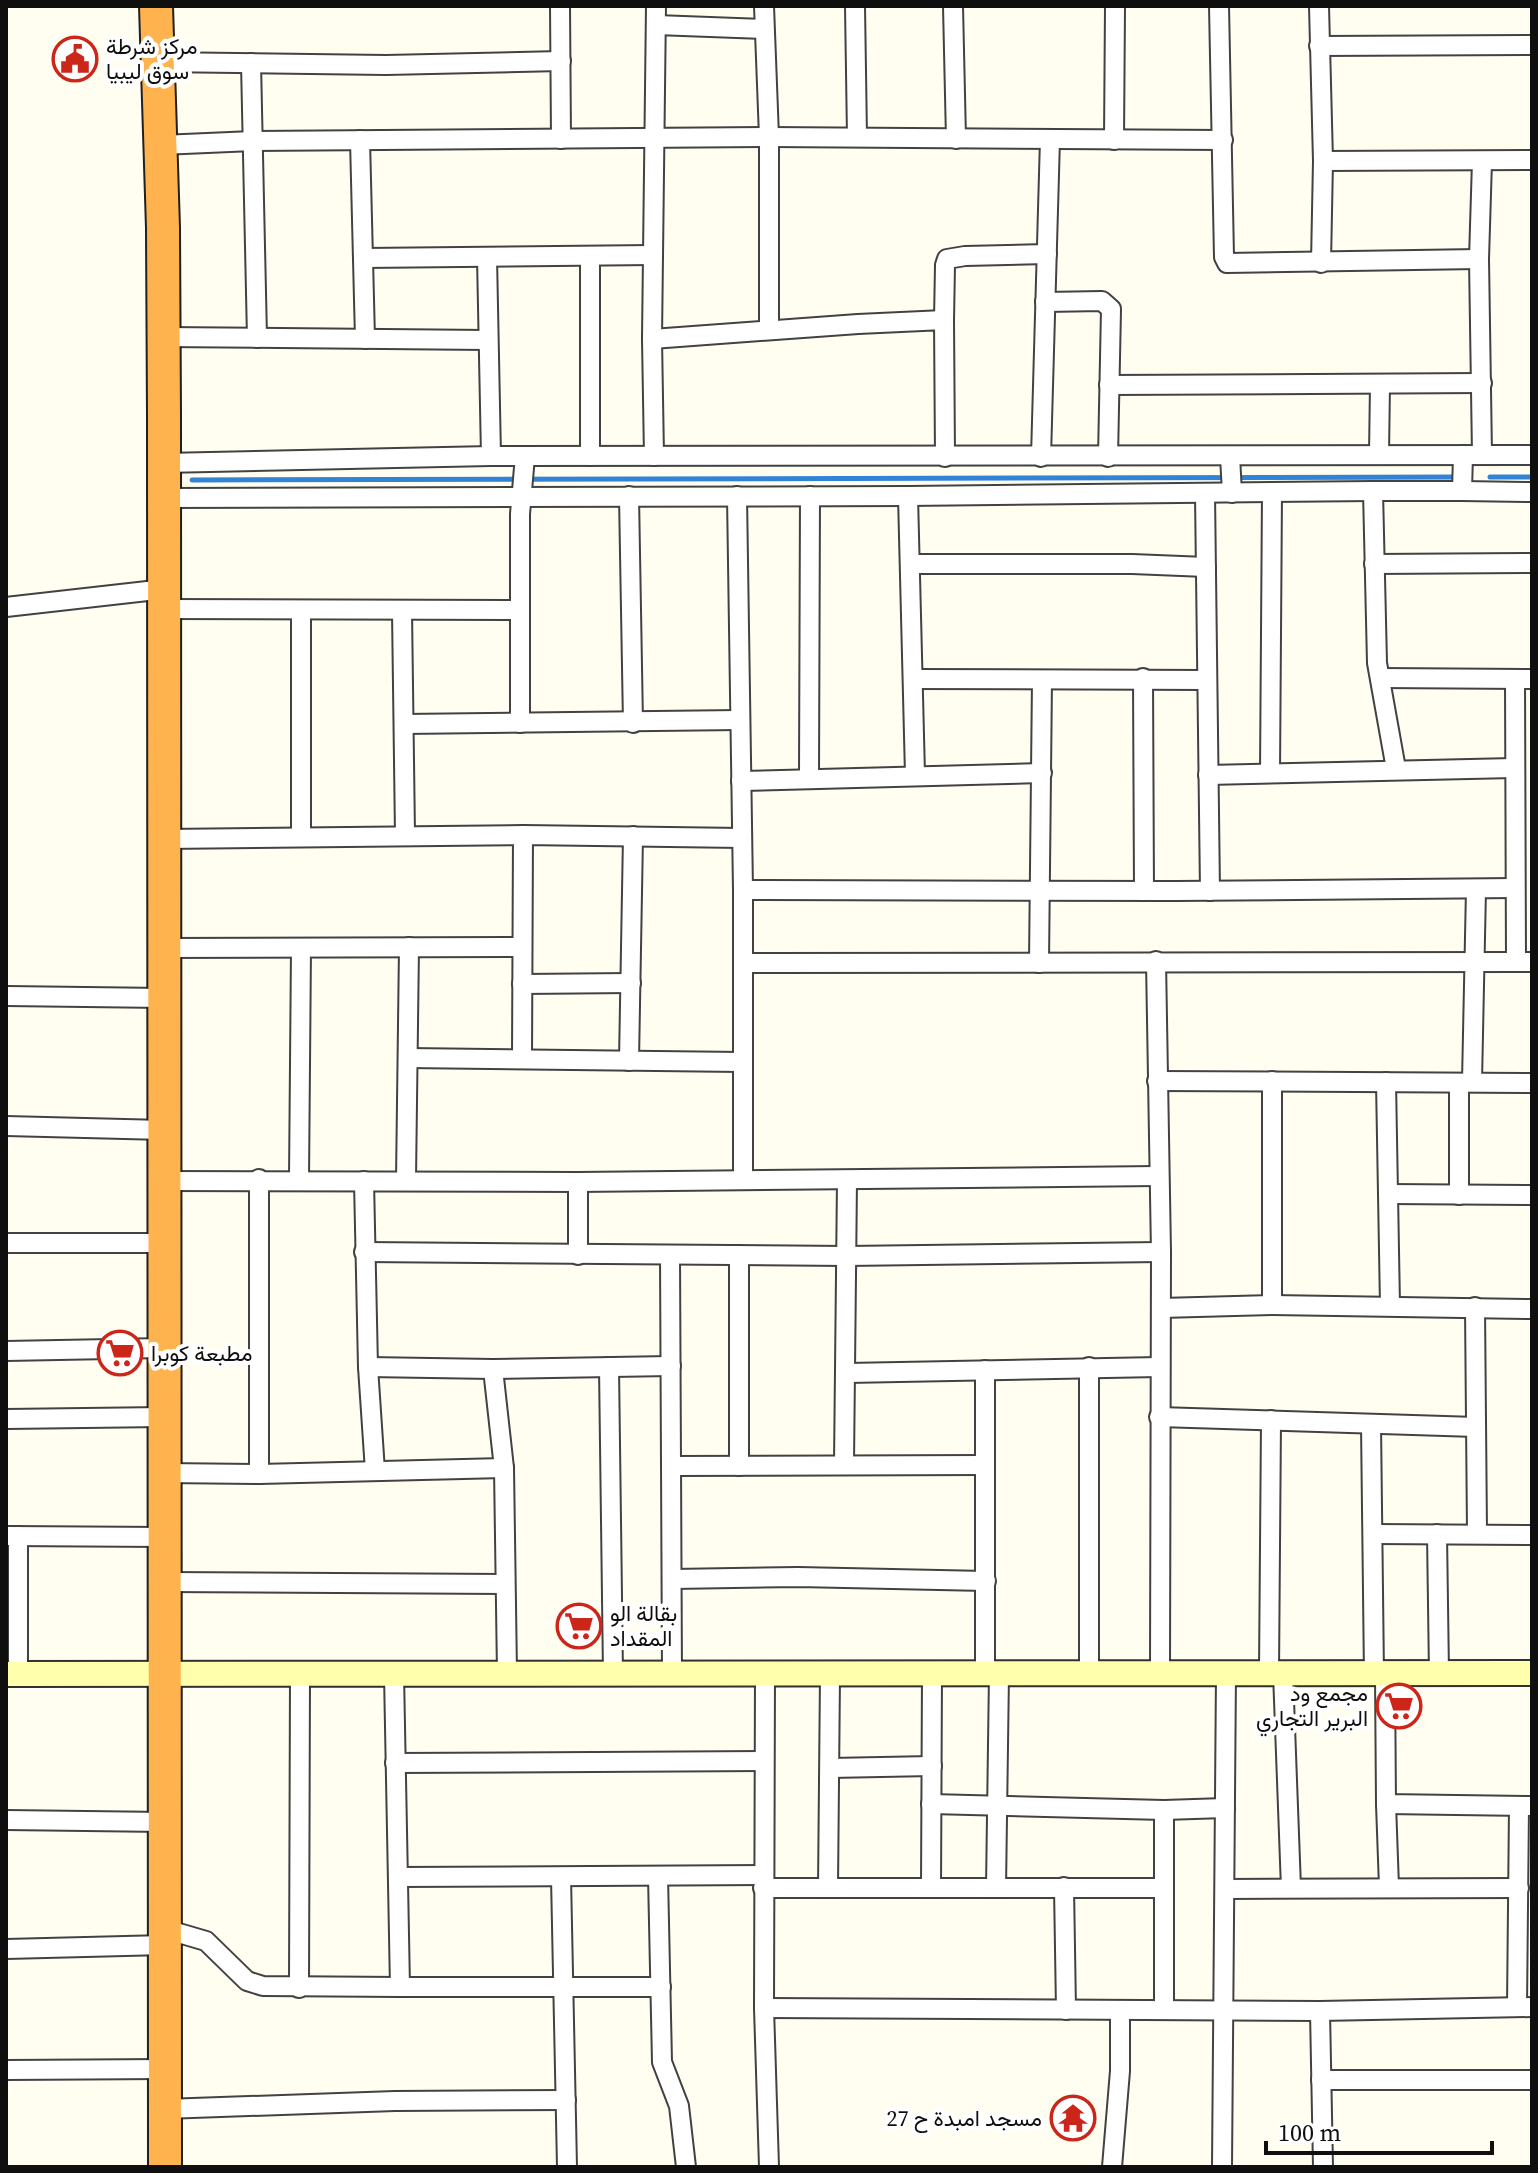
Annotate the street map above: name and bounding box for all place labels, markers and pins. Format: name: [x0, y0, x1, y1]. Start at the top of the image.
place label: مركز شرطة سوق ليبيا: [106, 31, 197, 86]
public building icon: مركز شرطة سوق ليبيا: [51, 35, 99, 83]
supermarket icon: مطبعة كوبرا: [96, 1329, 144, 1377]
place label: مطبعة كوبرا: [151, 1338, 252, 1368]
place label: بقالة الو المقداد: [610, 1598, 677, 1653]
supermarket icon: بقالة الو المقداد: [555, 1602, 603, 1650]
place label: مجمع ود البرير التجاري: [1256, 1678, 1368, 1737]
supermarket icon: مجمع ود البرير التجاري: [1375, 1682, 1423, 1730]
temple icon: مسجد امبدة ح 27: [1049, 2094, 1097, 2142]
place label: مسجد امبدة ح 27: [886, 2103, 1042, 2133]

